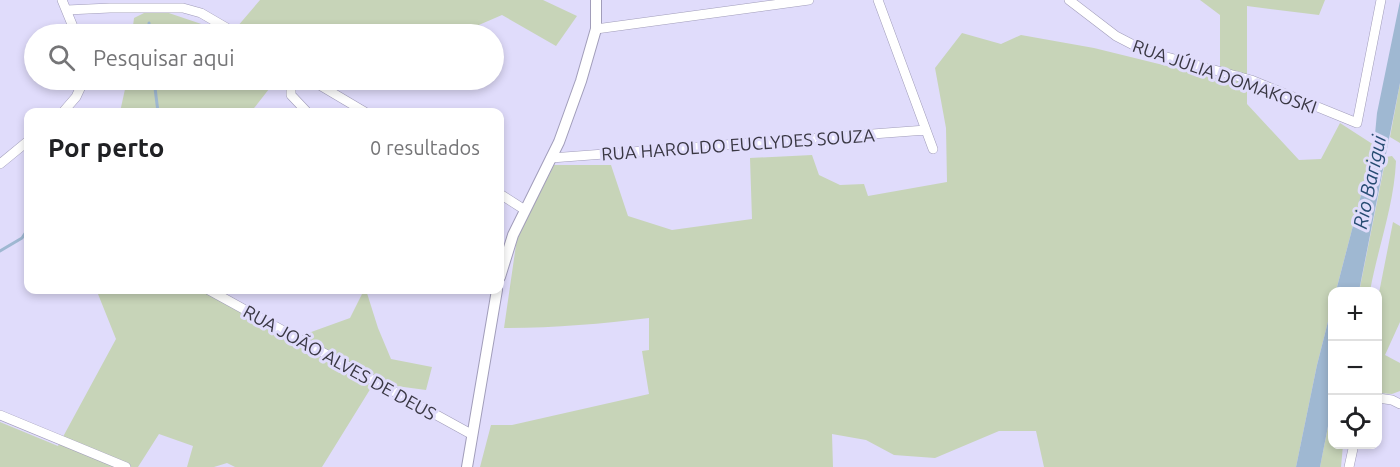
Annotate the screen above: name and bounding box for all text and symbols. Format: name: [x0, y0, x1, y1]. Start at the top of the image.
search box: [24, 24, 504, 90]
street label: RUA JÚLIA DOMAKOSKI: [1130, 34, 1320, 117]
icon: search: [45, 41, 78, 74]
text: Pesquisar aqui: [93, 45, 235, 70]
street label: RUA HAROLDO EUCLYDES SOUZA: [601, 124, 876, 164]
water label: Rio Barigui: [1348, 132, 1390, 231]
text: Por perto: [48, 133, 164, 162]
text: 0 resultados: [370, 136, 480, 159]
map controls: [1328, 287, 1382, 449]
button: +: [1328, 287, 1382, 341]
street label: RUA JOÃO ALVES DE DEUS: [240, 300, 440, 423]
button: −: [1328, 341, 1382, 395]
button: locate: [1328, 395, 1382, 449]

